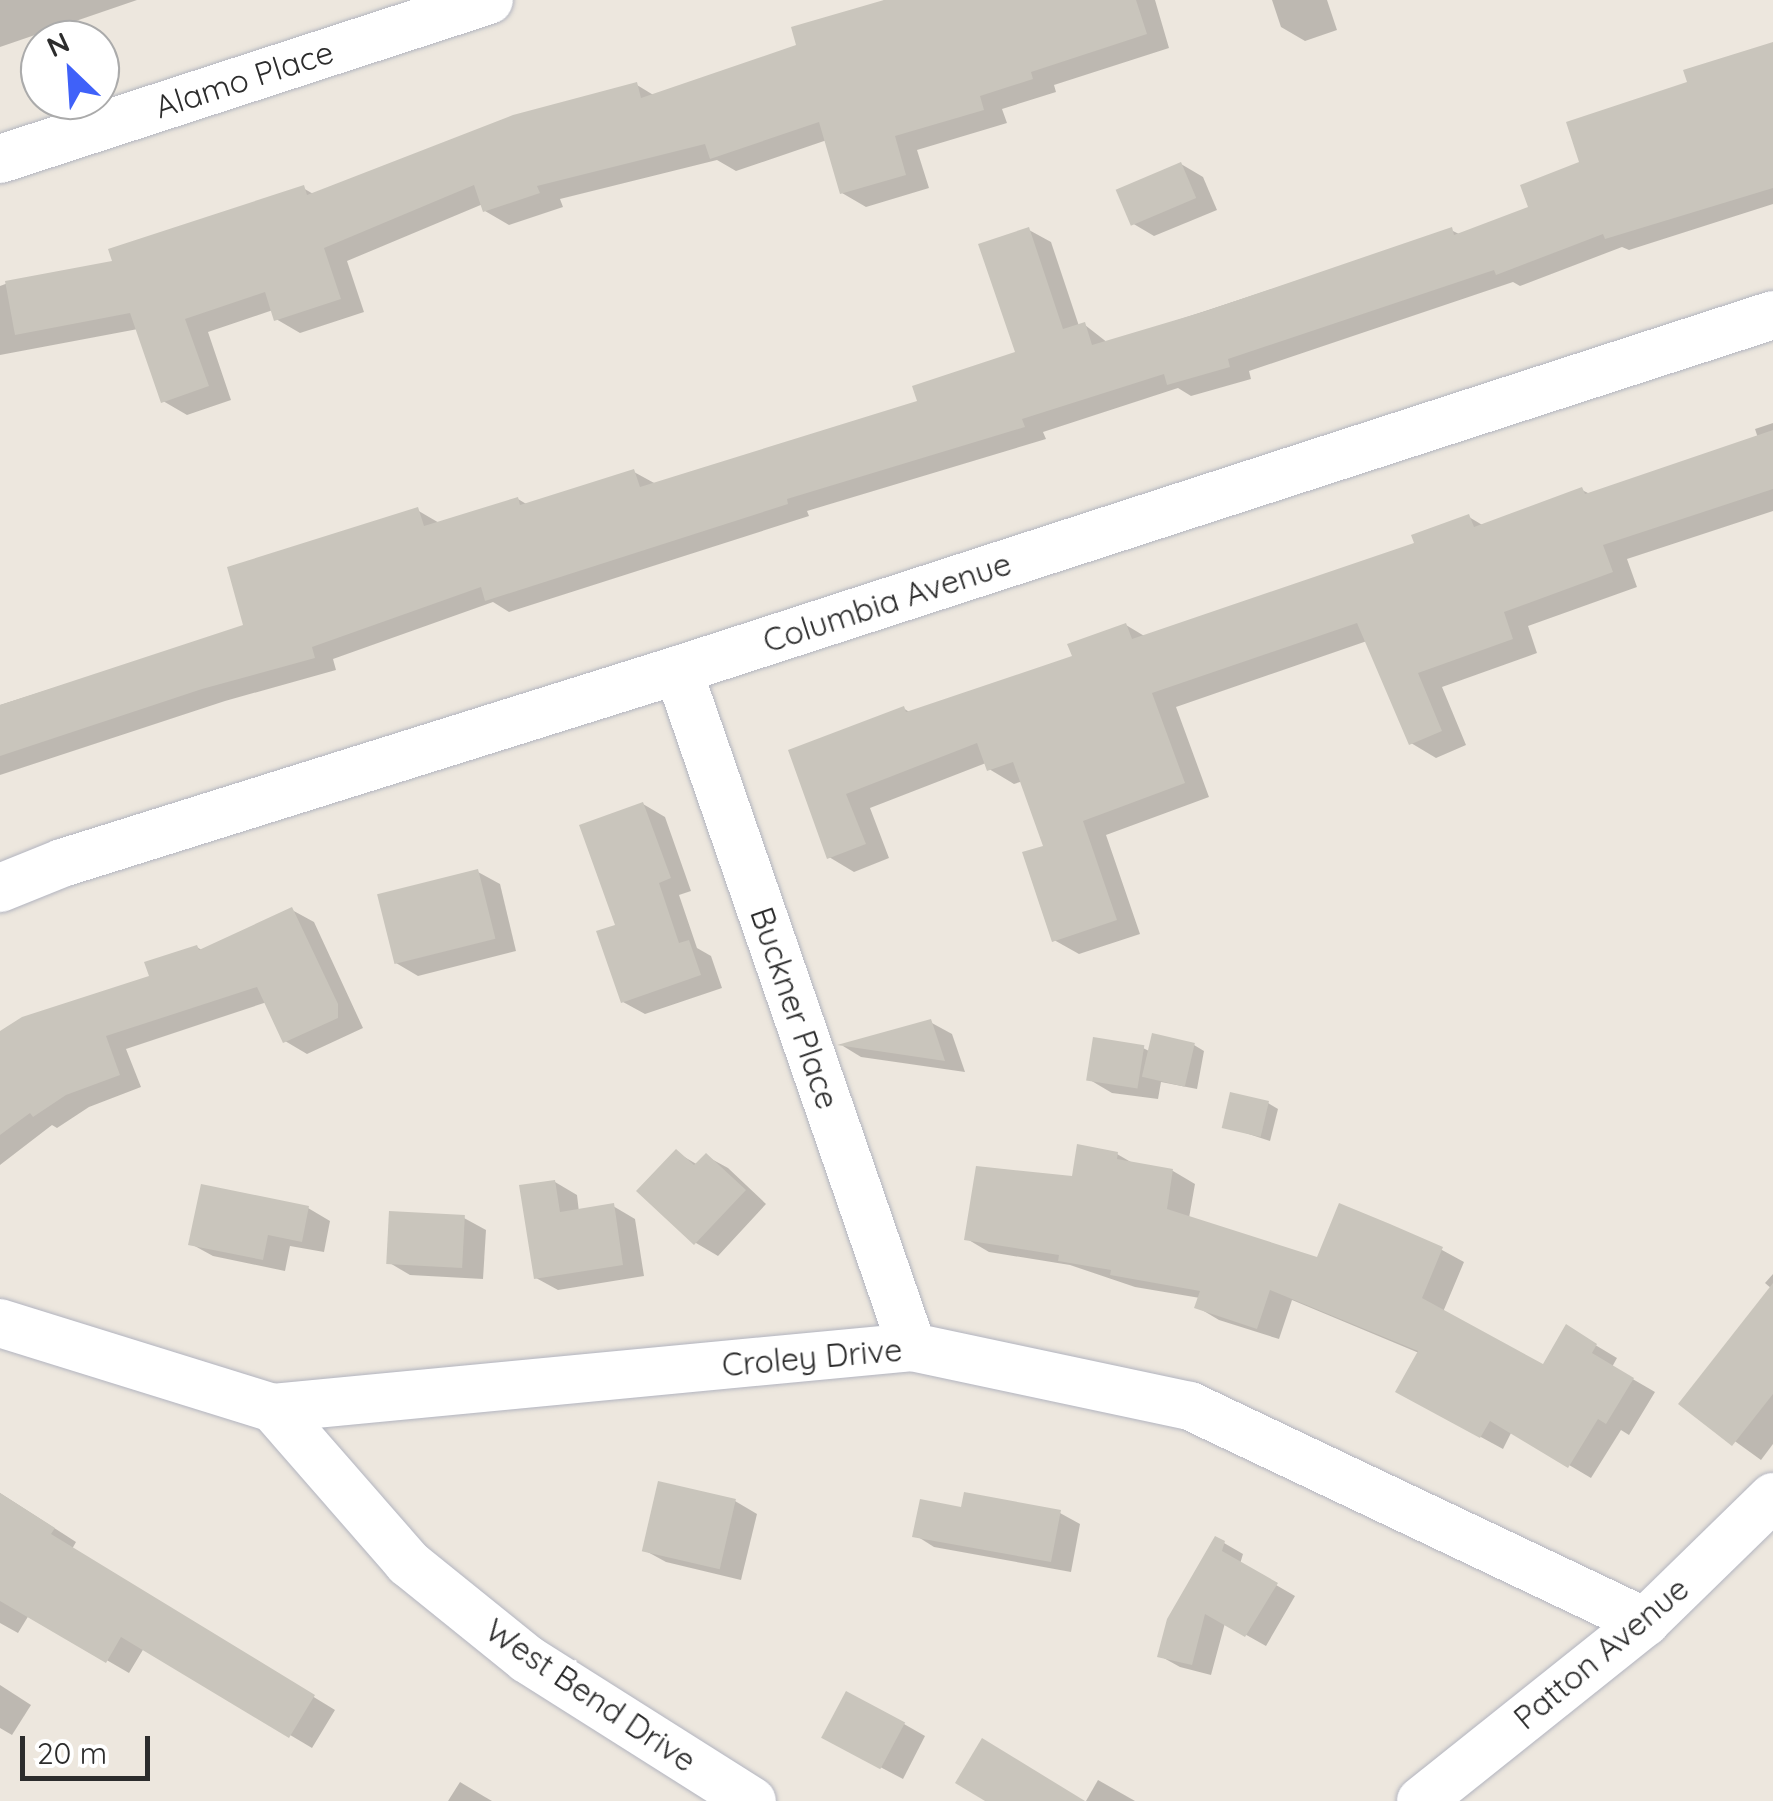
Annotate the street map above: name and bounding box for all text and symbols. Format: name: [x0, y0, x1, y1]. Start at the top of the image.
north arrow: [20, 20, 120, 120]
text: N: [41, 24, 75, 64]
street label: Alamo Place: [150, 32, 338, 126]
street label: Columbia Avenue: [758, 544, 1016, 660]
street label: Buckner Place: [743, 902, 847, 1114]
street label: Croley Drive: [720, 1330, 904, 1384]
street label: Patton Avenue: [1506, 1569, 1696, 1737]
street label: West Bend Drive: [478, 1610, 704, 1780]
scale bar: [25, 1716, 155, 1778]
text: 20 m: [37, 1734, 107, 1772]

